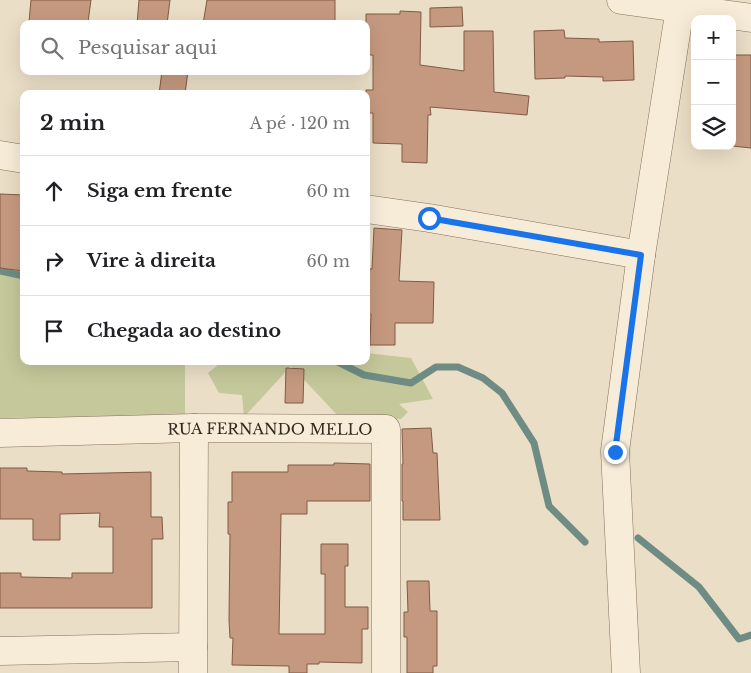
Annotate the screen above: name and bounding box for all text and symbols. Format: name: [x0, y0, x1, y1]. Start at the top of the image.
map controls: [691, 15, 736, 150]
button: +: [691, 15, 736, 60]
search box: [20, 20, 370, 75]
icon: search: [38, 34, 66, 62]
text: Pesquisar aqui: [78, 36, 217, 59]
button: −: [691, 60, 736, 105]
button: layers: [691, 105, 736, 150]
text: 2 min: [40, 110, 105, 136]
text: A pé · 120 m: [250, 113, 350, 133]
icon: ahead: [40, 177, 68, 205]
text: Siga em frente: [87, 179, 232, 202]
text: 60 m: [307, 181, 350, 201]
route start: [418, 207, 441, 230]
icon: right: [40, 247, 68, 275]
text: Vire à direita: [87, 249, 216, 272]
text: 60 m: [307, 251, 350, 271]
icon: arrive: [40, 317, 68, 345]
text: Chegada ao destino: [87, 319, 281, 342]
street label: RUA FERNANDO MELLO: [167, 418, 373, 438]
route end: [604, 441, 627, 464]

